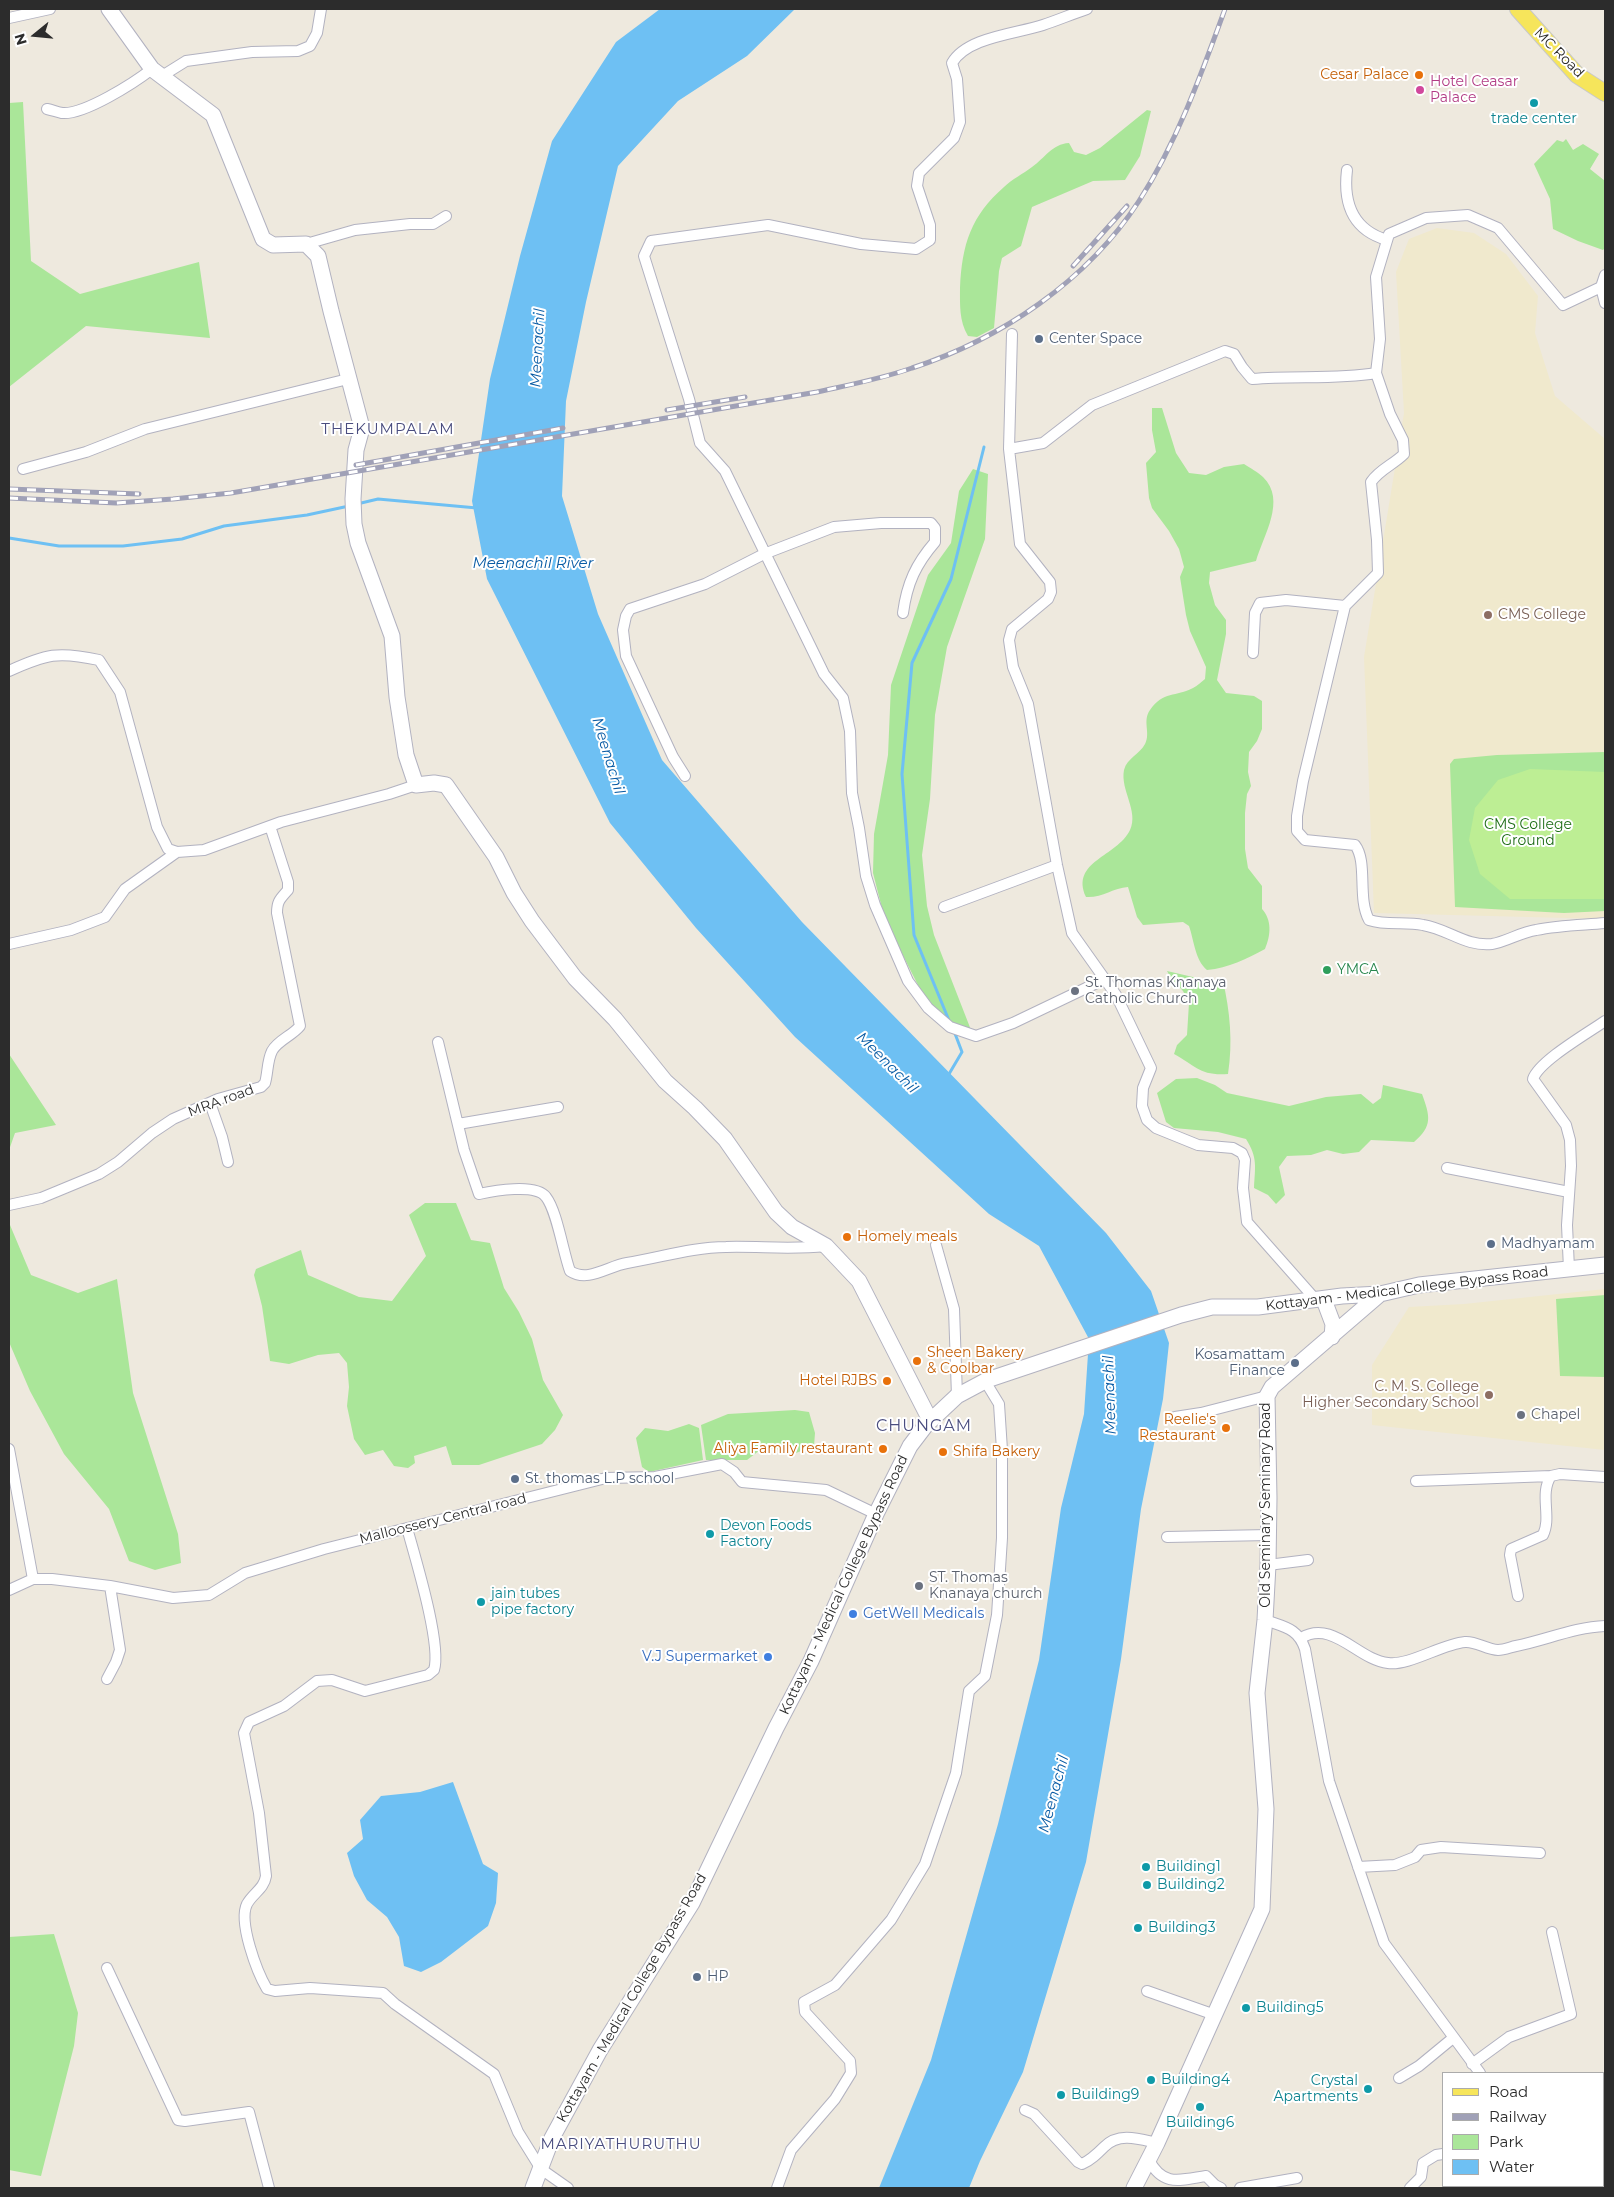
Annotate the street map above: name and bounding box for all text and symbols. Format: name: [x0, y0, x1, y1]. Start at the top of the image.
north arrow: [10, 10, 60, 60]
street label: MC Road: [1531, 25, 1587, 81]
text: N: [10, 31, 31, 47]
place label: Cesar Palace: [1320, 67, 1409, 83]
marker: Cesar Palace: [1413, 69, 1425, 81]
place label: Hotel Ceasar Palace: [1430, 74, 1518, 106]
marker: Hotel Ceasar Palace: [1414, 84, 1426, 96]
marker: trade center: [1528, 97, 1540, 109]
place label: trade center: [1491, 111, 1577, 127]
water label: Meenachil: [527, 308, 549, 388]
place label: Center Space: [1049, 331, 1142, 347]
marker: Center Space: [1033, 333, 1045, 345]
district label: THEKUMPALAM: [320, 421, 456, 439]
water label: Meenachil River: [472, 555, 594, 573]
place label: CMS College: [1498, 607, 1586, 623]
marker: CMS College: [1482, 609, 1494, 621]
water label: Meenachil: [588, 715, 628, 797]
park label: CMS College Ground: [1484, 817, 1572, 850]
place label: YMCA: [1337, 962, 1379, 978]
marker: YMCA: [1321, 964, 1333, 976]
place label: St. Thomas Knanaya Catholic Church: [1085, 975, 1227, 1008]
marker: St. Thomas Knanaya Catholic Church: [1069, 985, 1081, 997]
water label: Meenachil: [853, 1029, 921, 1097]
street label: MRA road: [186, 1081, 256, 1121]
place label: Homely meals: [857, 1229, 957, 1245]
marker: Homely meals: [841, 1231, 853, 1243]
place label: Madhyamam: [1501, 1236, 1595, 1252]
marker: Madhyamam: [1485, 1238, 1497, 1250]
street label: Kottayam - Medical College Bypass Road: [1265, 1263, 1549, 1315]
place label: Sheen Bakery & Coolbar: [927, 1345, 1024, 1378]
place label: Kosamattam Finance: [1194, 1347, 1285, 1380]
marker: Sheen Bakery & Coolbar: [911, 1355, 923, 1367]
water label: Meenachil: [1100, 1355, 1120, 1435]
marker: Kosamattam Finance: [1289, 1357, 1301, 1369]
place label: Hotel RJBS: [799, 1373, 877, 1389]
marker: Hotel RJBS: [881, 1375, 893, 1387]
place label: C. M. S. College Higher Secondary School: [1302, 1379, 1479, 1411]
marker: C. M. S. College Higher Secondary School: [1483, 1389, 1495, 1401]
street label: Old Seminary Seminary Road: [1258, 1402, 1274, 1608]
place label: Chapel: [1531, 1407, 1580, 1423]
marker: Chapel: [1515, 1409, 1527, 1421]
place label: Reelie's Restaurant: [1139, 1412, 1216, 1444]
district label: CHUNGAM: [875, 1416, 973, 1436]
marker: Reelie's Restaurant: [1220, 1422, 1232, 1434]
place label: Aliya Family restaurant: [714, 1441, 873, 1457]
marker: Aliya Family restaurant: [877, 1443, 889, 1455]
place label: Shifa Bakery: [953, 1444, 1040, 1460]
marker: Shifa Bakery: [937, 1446, 949, 1458]
street label: Kottayam - Medical College Bypass Road: [776, 1452, 912, 1718]
place label: St. thomas L.P school: [525, 1471, 674, 1487]
marker: St. thomas L.P school: [509, 1473, 521, 1485]
street label: Malloossery Central road: [358, 1490, 528, 1548]
place label: Devon Foods Factory: [720, 1518, 812, 1550]
marker: Devon Foods Factory: [704, 1528, 716, 1540]
place label: ST. Thomas Knanaya church: [929, 1570, 1043, 1602]
marker: ST. Thomas Knanaya church: [913, 1580, 925, 1592]
place label: jain tubes pipe factory: [491, 1586, 574, 1618]
marker: jain tubes pipe factory: [475, 1596, 487, 1608]
place label: GetWell Medicals: [863, 1606, 984, 1622]
marker: GetWell Medicals: [847, 1608, 859, 1620]
place label: V.J Supermarket: [642, 1649, 758, 1665]
marker: V.J Supermarket: [762, 1651, 774, 1663]
water label: Meenachil: [1035, 1753, 1073, 1835]
place label: Building1: [1156, 1859, 1221, 1875]
marker: Building1: [1140, 1861, 1152, 1873]
street label: Kottayam - Medical College Bypass Road: [553, 1870, 711, 2126]
place label: Building2: [1157, 1877, 1225, 1893]
marker: Building2: [1141, 1879, 1153, 1891]
place label: Building3: [1148, 1920, 1216, 1936]
marker: Building3: [1132, 1922, 1144, 1934]
place label: HP: [707, 1969, 728, 1985]
marker: HP: [691, 1971, 703, 1983]
place label: Building5: [1256, 2000, 1324, 2016]
marker: Building5: [1240, 2002, 1252, 2014]
place label: Building4: [1161, 2072, 1230, 2088]
legend: [1442, 2072, 1604, 2187]
place label: Crystal Apartments: [1273, 2073, 1358, 2106]
marker: Building4: [1145, 2074, 1157, 2086]
text: Road: [1489, 2082, 1528, 2101]
marker: Crystal Apartments: [1362, 2083, 1374, 2095]
place label: Building9: [1071, 2087, 1139, 2103]
marker: Building9: [1055, 2089, 1067, 2101]
marker: Building6: [1194, 2101, 1206, 2113]
text: Railway: [1489, 2107, 1546, 2126]
place label: Building6: [1166, 2115, 1234, 2131]
text: Park: [1489, 2132, 1523, 2151]
district label: MARIYATHURUTHU: [539, 2136, 703, 2154]
text: Water: [1489, 2157, 1535, 2176]

